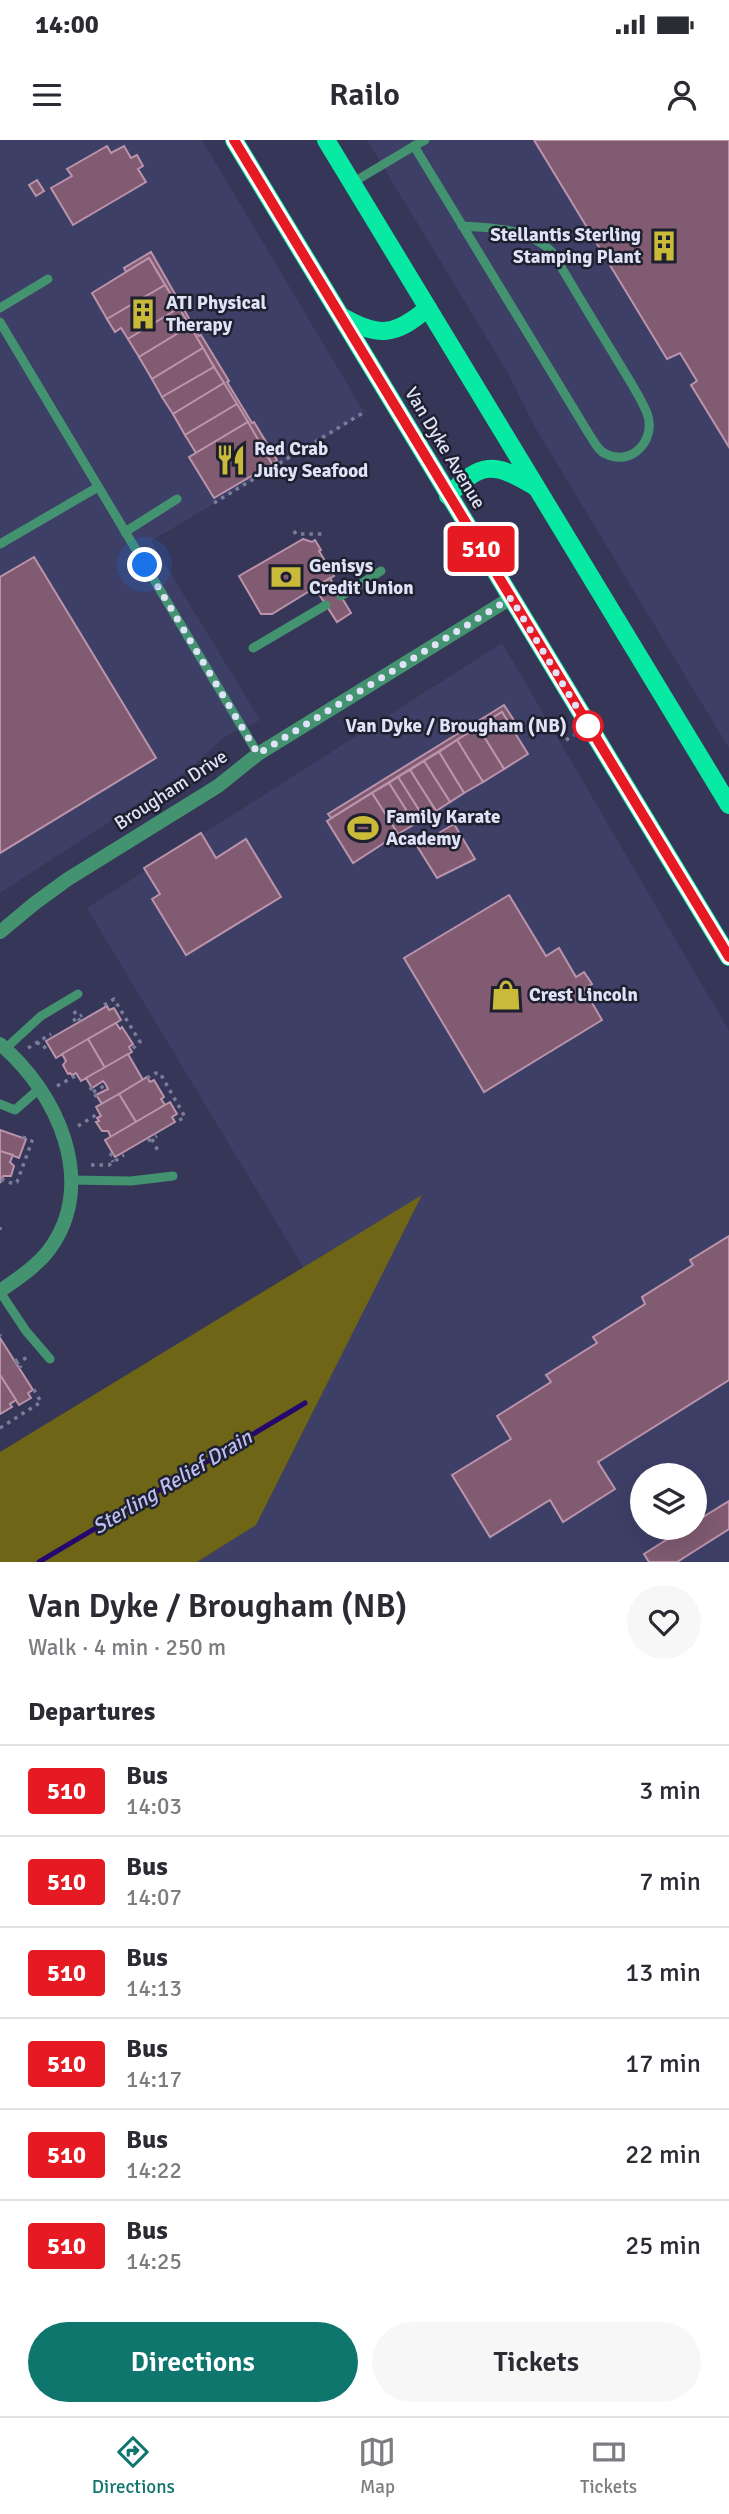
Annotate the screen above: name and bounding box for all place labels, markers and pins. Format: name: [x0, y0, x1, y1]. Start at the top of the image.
place label: Stellantis Sterling Stamping Plant: [490, 223, 641, 269]
building icon: Stellantis Sterling Stamping Plant: [647, 229, 681, 263]
place label: ATI Physical Therapy: [166, 291, 267, 337]
building icon: ATI Physical Therapy: [126, 297, 160, 331]
place label: Red Crab Juicy Seafood: [254, 437, 368, 483]
restaurant icon: Red Crab Juicy Seafood: [214, 443, 248, 477]
place label: Genisys Credit Union: [309, 554, 414, 600]
bank icon: Genisys Credit Union: [269, 560, 303, 594]
marker: Van Dyke / Brougham (NB): [573, 711, 603, 741]
place label: Van Dyke / Brougham (NB): [346, 714, 567, 738]
place label: Family Karate Academy: [386, 805, 500, 851]
sports icon: Family Karate Academy: [346, 811, 380, 845]
shop icon: Crest Lincoln: [489, 978, 523, 1012]
place label: Crest Lincoln: [529, 983, 638, 1007]

